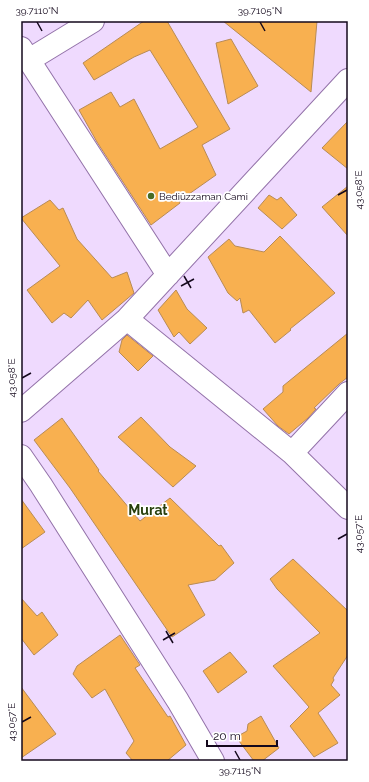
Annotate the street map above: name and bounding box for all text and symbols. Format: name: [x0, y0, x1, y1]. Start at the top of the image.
text: 39.7110°N: [15, 5, 59, 16]
text: 39.7105°N: [238, 5, 282, 16]
text: 43.058°E: [353, 171, 364, 209]
marker: Bediüzzaman Cami: [146, 191, 156, 201]
place label: Bediüzzaman Cami: [159, 191, 248, 202]
text: 43.058°E: [6, 359, 17, 397]
district label: Murat: [128, 502, 168, 518]
text: 43.057°E: [353, 515, 364, 553]
text: 43.057°E: [6, 703, 17, 741]
scale bar: [207, 722, 277, 748]
text: 20 m: [213, 729, 241, 743]
text: 39.7115°N: [219, 765, 261, 776]

